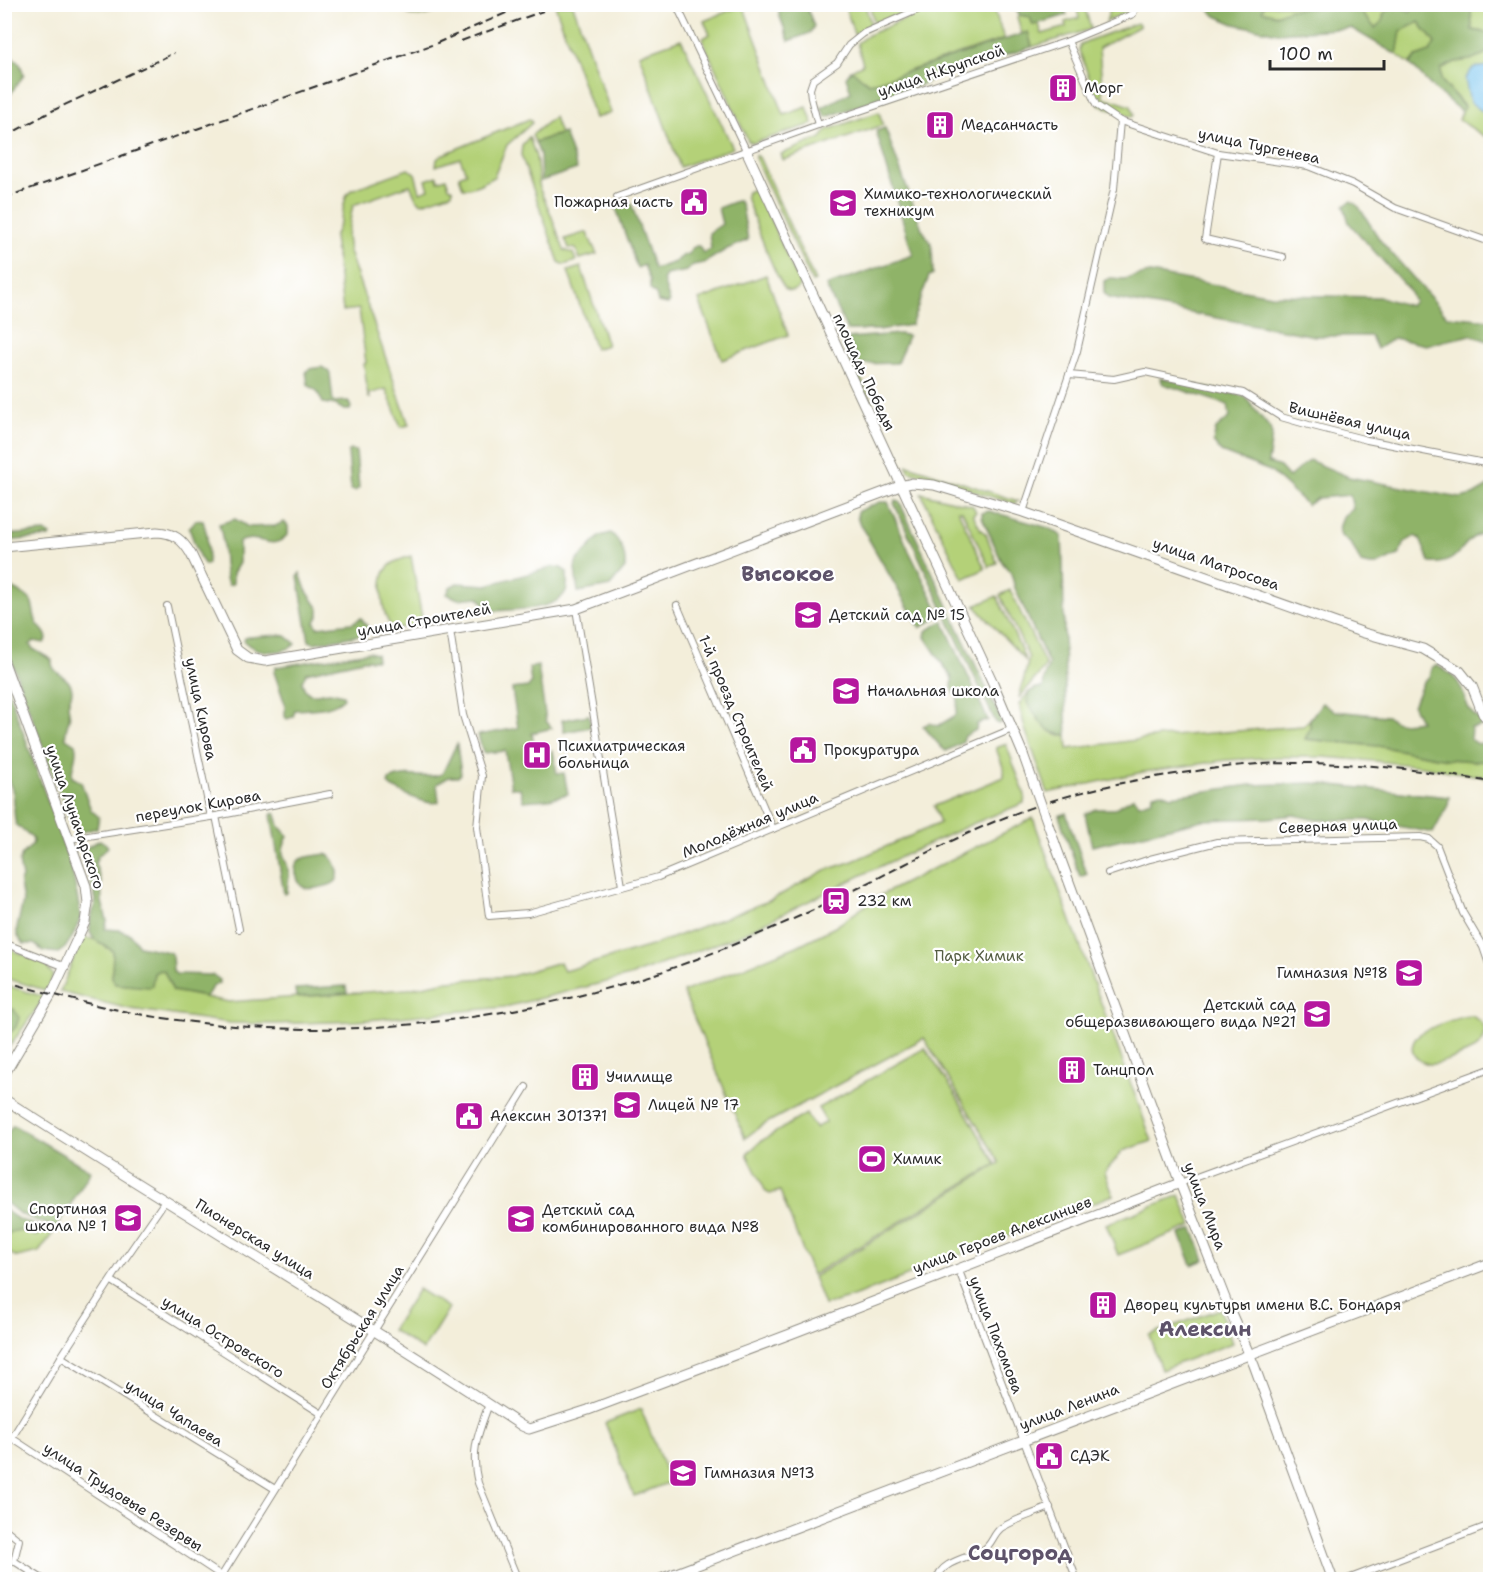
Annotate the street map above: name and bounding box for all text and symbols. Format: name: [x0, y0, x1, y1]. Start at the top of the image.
scale bar: [1270, 33, 1384, 71]
street label: улица Н.Крупской: [875, 40, 1007, 102]
text: 100 m: [1279, 42, 1333, 66]
building icon: Морг: [1047, 72, 1079, 104]
place label: Морг: [1084, 78, 1123, 98]
building icon: Медсанчасть: [924, 109, 956, 141]
place label: Медсанчасть: [961, 115, 1058, 135]
street label: улица Тургенева: [1196, 123, 1322, 169]
place label: Химико-технологический техникум: [864, 184, 1052, 221]
public building icon: Пожарная часть: [678, 186, 710, 218]
school or university icon: Химико-технологический техникум: [827, 187, 859, 219]
place label: Пожарная часть: [554, 192, 673, 212]
street label: площадь Победы: [828, 310, 900, 434]
street label: Вишнёвая улица: [1287, 397, 1414, 445]
street label: улица Матросова: [1150, 533, 1282, 595]
district label: Высокое: [741, 560, 835, 588]
street label: улица Строителей: [356, 598, 492, 642]
school or university icon: Детский сад № 15: [792, 599, 824, 631]
place label: Детский сад № 15: [829, 605, 965, 625]
street label: 1-й проезд Строителей: [694, 632, 778, 794]
street label: улица Кирова: [180, 656, 222, 763]
school or university icon: Начальная школа: [830, 675, 862, 707]
place label: Начальная школа: [867, 681, 1000, 701]
public building icon: Прокуратура: [787, 734, 819, 766]
place label: Психиатрическая больница: [558, 736, 686, 773]
hospital icon: Психиатрическая больница: [521, 739, 553, 771]
place label: Прокуратура: [824, 740, 920, 760]
street label: улица Луначарского: [41, 742, 109, 892]
street label: переулок Кирова: [134, 785, 263, 827]
street label: Молодёжная улица: [679, 787, 822, 863]
street label: Северная улица: [1278, 814, 1398, 838]
station icon: 232 км: [820, 885, 852, 917]
place label: 232 км: [857, 891, 912, 911]
park label: Парк Химик: [934, 946, 1024, 966]
school or university icon: Гимназия №18: [1393, 957, 1425, 989]
place label: Гимназия №18: [1277, 963, 1388, 983]
place label: Детский сад общеразвивающего вида №21: [1065, 995, 1296, 1032]
school or university icon: Детский сад общеразвивающего вида №21: [1301, 998, 1333, 1030]
building icon: Танцпол: [1056, 1054, 1088, 1086]
place label: Танцпол: [1093, 1060, 1154, 1080]
building icon: Училище: [569, 1061, 601, 1093]
place label: Училище: [606, 1067, 673, 1087]
school or university icon: Лицей № 17: [611, 1089, 643, 1121]
place label: Лицей № 17: [648, 1095, 739, 1115]
public building icon: Алексин 301371: [453, 1100, 485, 1132]
place label: Алексин 301371: [490, 1106, 607, 1126]
sports icon: Химик: [856, 1143, 888, 1175]
place label: Химик: [893, 1149, 942, 1169]
street label: улица Мира: [1179, 1159, 1231, 1253]
street label: улица Героев Алексинцев: [910, 1192, 1094, 1278]
street label: Пионерская улица: [192, 1194, 319, 1284]
place label: Спортиная школа № 1: [25, 1199, 107, 1236]
place label: Детский сад комбинированного вида №8: [542, 1200, 760, 1237]
school or university icon: Спортиная школа № 1: [112, 1202, 144, 1234]
school or university icon: Детский сад комбинированного вида №8: [505, 1203, 537, 1235]
street label: Октябрьская улица: [316, 1261, 409, 1393]
street label: улица Пахомова: [964, 1273, 1028, 1397]
building icon: Дворец культуры имени В.С. Бондаря: [1087, 1289, 1119, 1321]
street label: улица Островского: [158, 1291, 288, 1383]
place label: Дворец культуры имени В.С. Бондаря: [1124, 1295, 1401, 1315]
district label: Алексин: [1158, 1315, 1252, 1343]
street label: улица Чапаева: [121, 1375, 227, 1452]
street label: улица Ленина: [1016, 1379, 1122, 1435]
street label: улица Трудовые Резервы: [40, 1438, 206, 1556]
public building icon: СДЭК: [1033, 1440, 1065, 1472]
place label: СДЭК: [1070, 1446, 1110, 1466]
school or university icon: Гимназия №13: [667, 1457, 699, 1489]
place label: Гимназия №13: [704, 1463, 815, 1483]
district label: Соцгород: [968, 1539, 1073, 1567]

